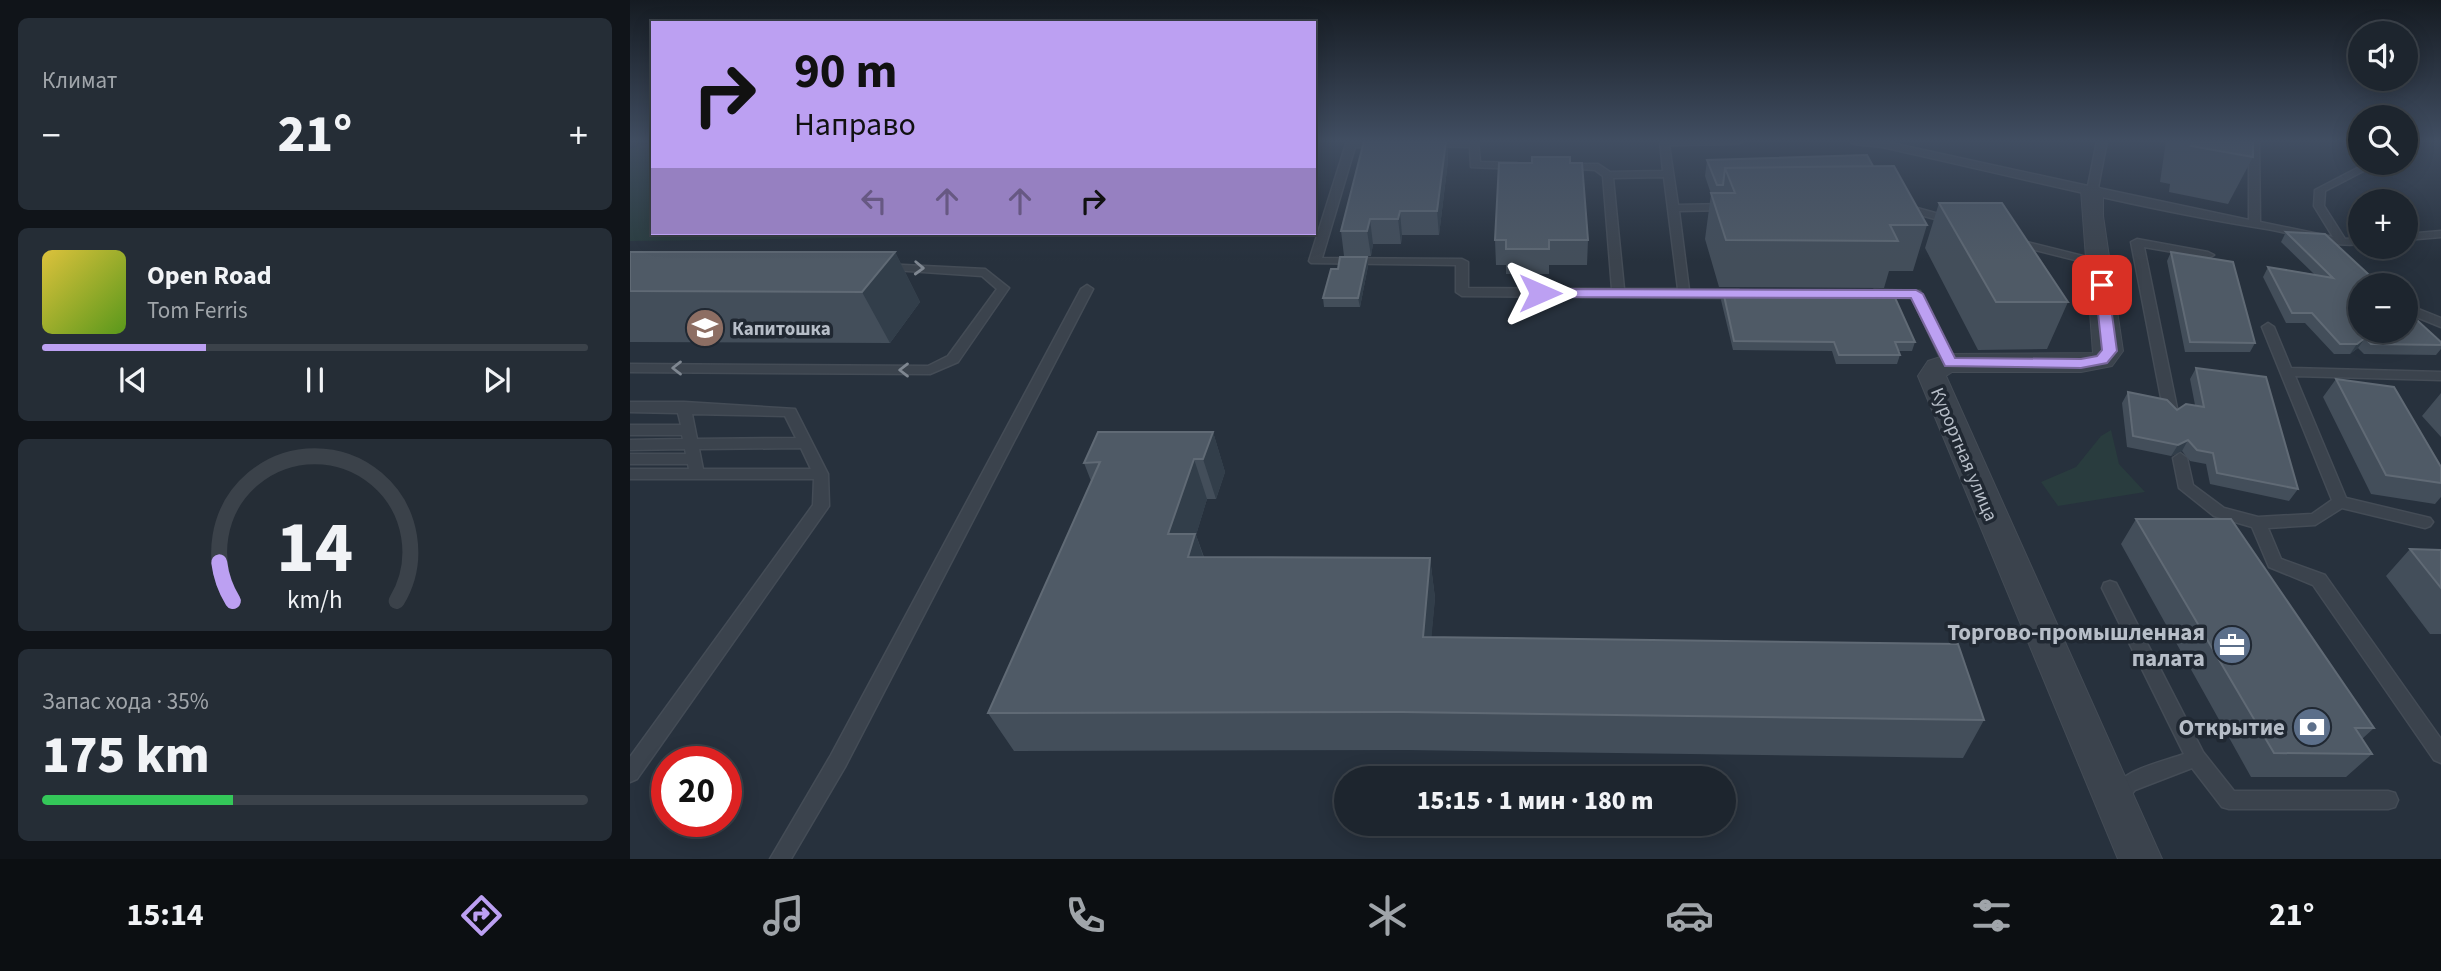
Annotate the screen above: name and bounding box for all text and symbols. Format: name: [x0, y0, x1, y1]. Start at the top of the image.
map controls: [2348, 21, 2418, 343]
button: sound: [2348, 21, 2418, 91]
text: 90 m: [794, 37, 898, 107]
icon: right: [679, 49, 770, 140]
text: Климат: [42, 64, 117, 97]
text: 21°: [278, 98, 352, 172]
text: Направо: [794, 102, 916, 148]
button: search: [2348, 105, 2418, 175]
text: −: [42, 109, 61, 163]
text: +: [569, 109, 588, 163]
icon: left: [855, 182, 893, 220]
icon: ahead: [928, 182, 966, 220]
icon: ahead: [1001, 182, 1039, 220]
icon: right: [1074, 182, 1112, 220]
button: +: [2348, 189, 2418, 259]
pin: [2072, 255, 2132, 315]
position arrow: [1503, 256, 1577, 330]
text: Open Road: [147, 257, 272, 294]
one-way arrow: [914, 260, 924, 276]
icon: arrive: [2083, 266, 2121, 304]
button: −: [2348, 273, 2418, 343]
text: Tom Ferris: [147, 294, 248, 327]
school or university icon: Капитошка: [684, 307, 726, 349]
place label: Капитошка: [732, 316, 831, 343]
one-way arrow: [671, 360, 681, 376]
icon: previous: [114, 361, 152, 399]
icon: pause: [296, 361, 334, 399]
icon: next: [478, 361, 516, 399]
one-way arrow: [898, 362, 909, 378]
street label: Курортная улица: [1923, 383, 2004, 526]
text: 14: [277, 496, 353, 600]
text: km/h: [287, 581, 343, 617]
place label: Торгово-промышленная палата: [1947, 616, 2205, 675]
office icon: Торгово-промышленная палата: [2211, 624, 2253, 666]
text: Запас хода · 35%: [42, 685, 209, 718]
bank icon: Открытие: [2291, 706, 2333, 748]
place label: Открытие: [2179, 711, 2285, 744]
text: 175 km: [42, 719, 210, 793]
speed limit sign: 20: [651, 746, 742, 837]
text: 15:15 · 1 мин · 180 m: [1417, 782, 1653, 819]
icon: directions: [457, 891, 506, 940]
icon: music: [759, 891, 808, 940]
icon: phone: [1061, 891, 1110, 940]
icon: climate: [1363, 891, 1412, 940]
icon: car: [1665, 891, 1714, 940]
icon: filters: [1967, 891, 2016, 940]
text: 15:14: [127, 892, 204, 938]
text: 21°: [2269, 892, 2314, 938]

